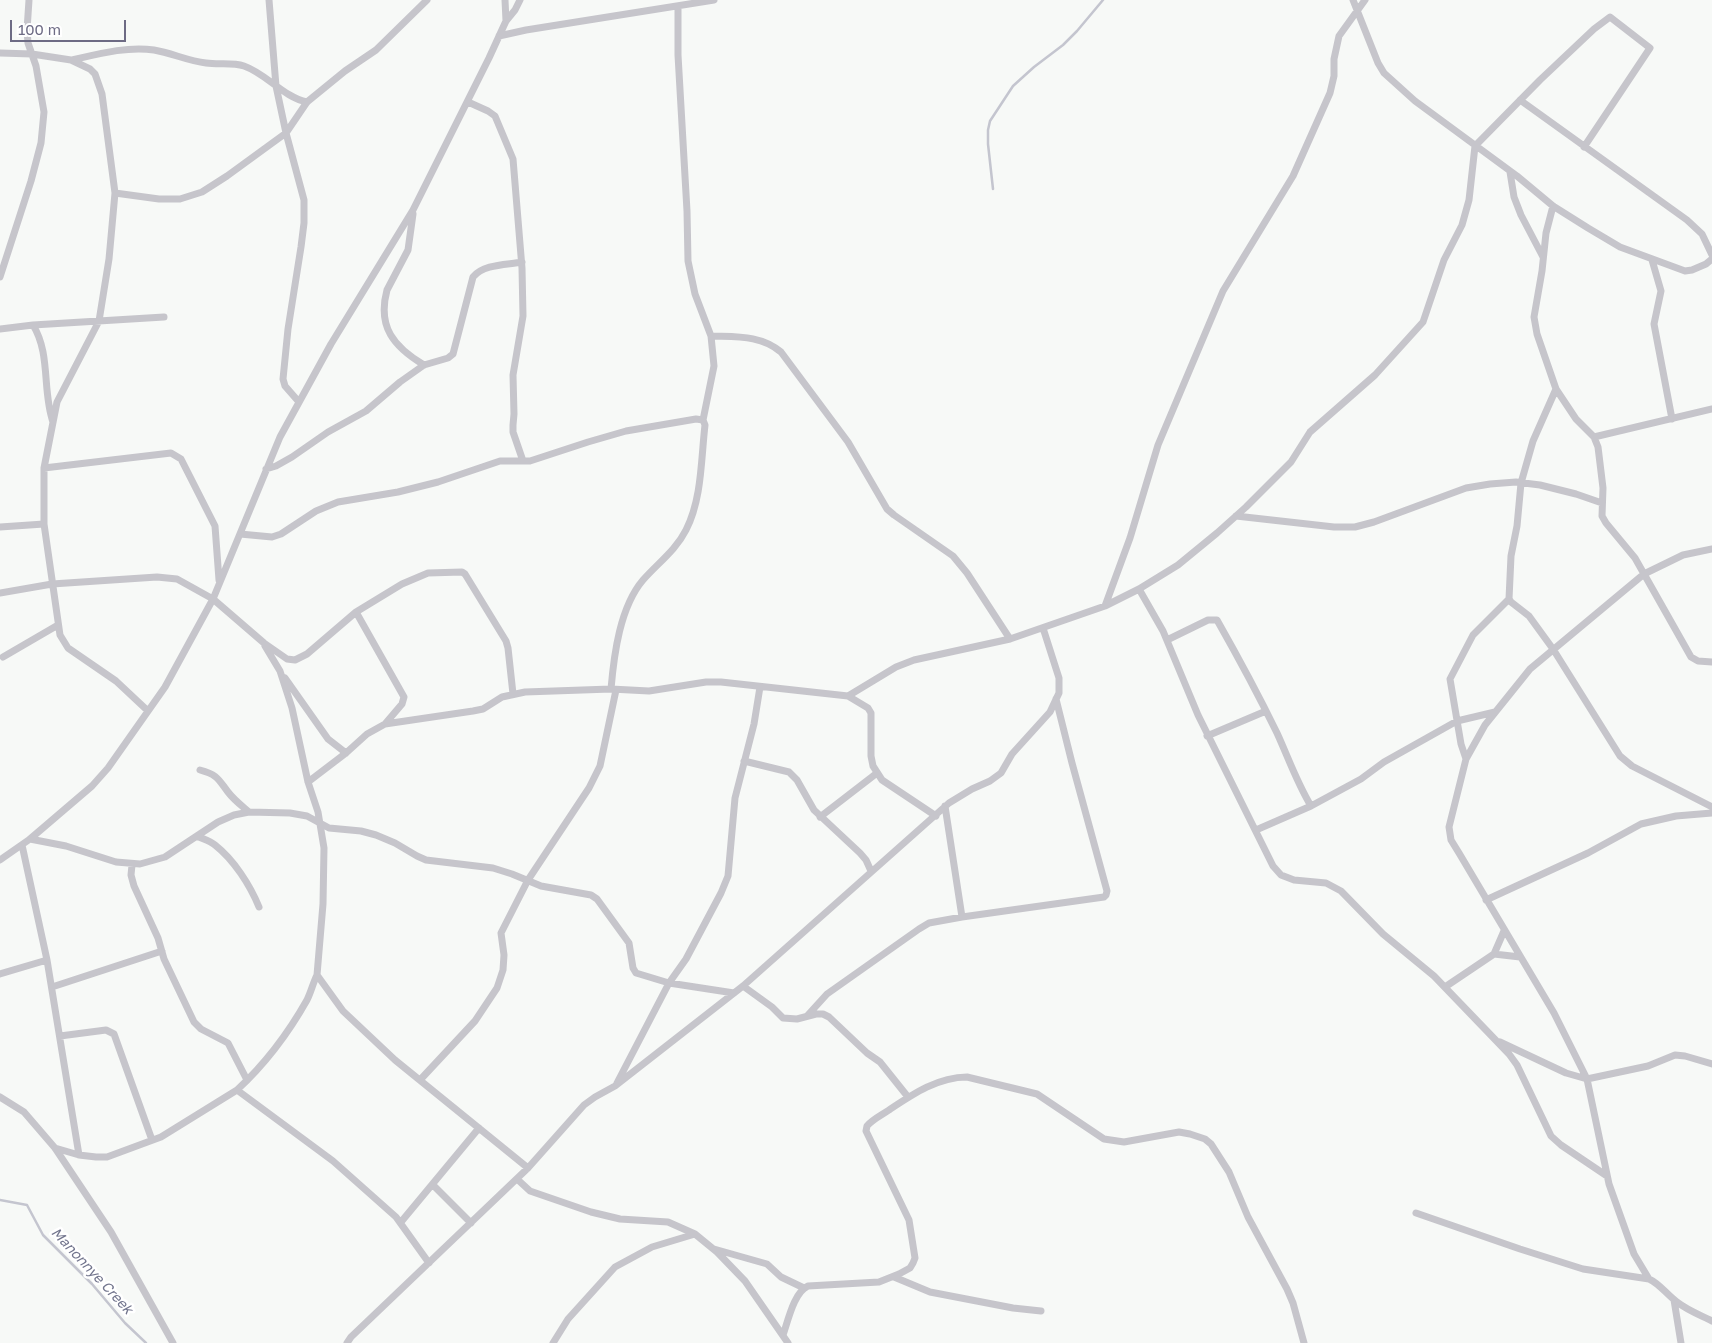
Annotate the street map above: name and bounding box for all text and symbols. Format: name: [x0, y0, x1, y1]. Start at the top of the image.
scale bar: [12, 10, 129, 42]
text: 100 m: [18, 20, 61, 38]
water label: Manonnye Creek: [48, 1224, 136, 1318]

